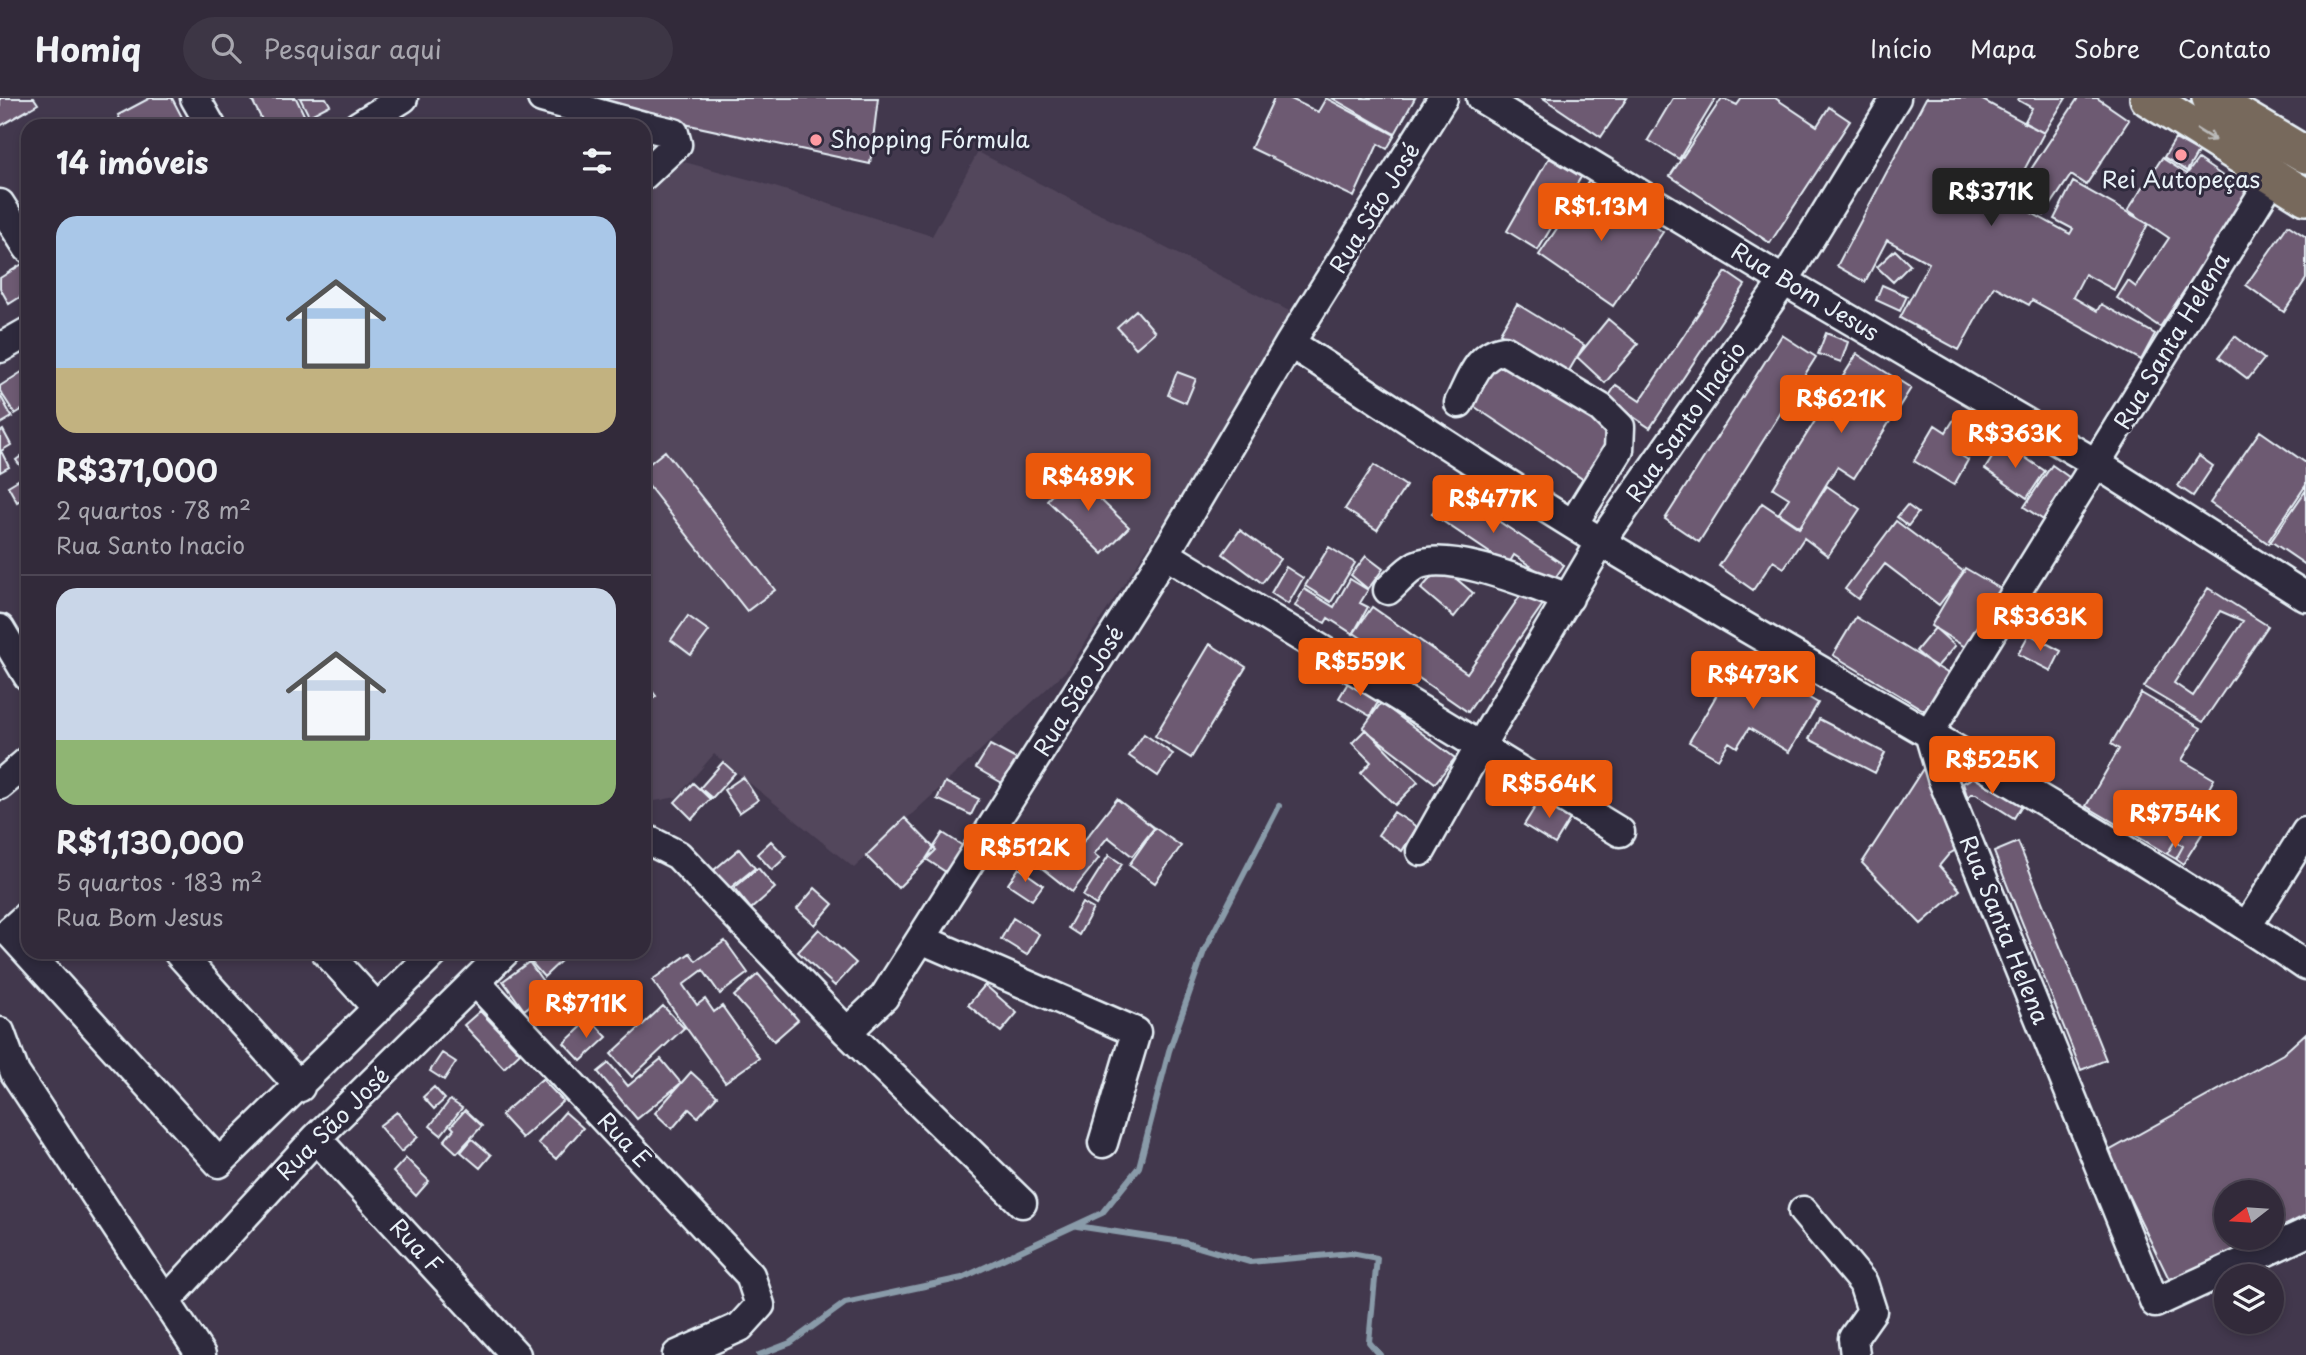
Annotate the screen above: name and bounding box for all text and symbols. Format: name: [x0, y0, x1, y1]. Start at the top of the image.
search box: [183, 17, 673, 80]
text: Homiq: [35, 23, 141, 73]
icon: search: [207, 29, 245, 67]
text: Pesquisar aqui: [263, 29, 442, 68]
text: Início: [1870, 30, 1932, 66]
text: Mapa: [1970, 30, 2036, 66]
text: Sobre: [2074, 30, 2140, 66]
text: Contato: [2178, 30, 2271, 66]
place label: Shopping Fórmula: [830, 121, 1030, 156]
one-way arrow: [2196, 127, 2215, 142]
marker: Shopping Fórmula: [808, 132, 824, 148]
street label: Rua São José: [1320, 135, 1428, 279]
text: 14 imóveis: [56, 139, 209, 184]
icon: filters: [578, 142, 616, 180]
marker: Rei Autopeças: [2173, 147, 2189, 163]
place label: Rei Autopeças: [2102, 161, 2260, 196]
pin: R$371K: [1934, 169, 2048, 228]
text: R$371K: [1948, 173, 2034, 208]
pin: R$1.13M: [1536, 184, 1666, 243]
text: R$1.13M: [1554, 188, 1648, 223]
street label: Rua Bom Jesus: [1725, 233, 1886, 349]
street label: Rua Santa Helena: [2104, 245, 2238, 435]
icon: home: [273, 261, 399, 387]
street label: Rua Santo Inacio: [1616, 334, 1753, 509]
pin: R$621K: [1784, 376, 1898, 435]
text: R$621K: [1796, 380, 1886, 415]
pin: R$363K: [1958, 410, 2072, 470]
text: R$363K: [1968, 415, 2062, 450]
text: R$371,000: [56, 447, 218, 492]
pin: R$489K: [1031, 454, 1145, 513]
text: R$489K: [1042, 458, 1134, 493]
pin: R$477K: [1436, 476, 1550, 535]
text: R$477K: [1448, 480, 1538, 515]
text: 2 quartos · 78 m²: [56, 492, 251, 527]
text: Rua Santo Inacio: [56, 527, 245, 562]
pin: R$363K: [1983, 594, 2097, 653]
text: R$363K: [1993, 598, 2087, 633]
street label: Rua São José: [1024, 618, 1132, 762]
icon: home: [273, 633, 399, 759]
pin: R$559K: [1303, 638, 1417, 698]
text: R$559K: [1314, 643, 1406, 678]
pin: R$473K: [1696, 652, 1810, 711]
text: R$473K: [1707, 656, 1799, 691]
pin: R$525K: [1935, 736, 2049, 796]
text: R$525K: [1945, 741, 2039, 776]
pin: R$564K: [1492, 760, 1606, 820]
text: R$564K: [1501, 765, 1597, 800]
pin: R$754K: [2118, 790, 2232, 850]
text: R$754K: [2129, 795, 2221, 830]
text: R$1,130,000: [56, 819, 244, 864]
pin: R$512K: [968, 824, 1082, 884]
text: R$512K: [980, 829, 1070, 864]
street label: Rua Santa Helena: [1952, 830, 2059, 1029]
text: 5 quartos · 183 m²: [56, 864, 263, 899]
text: Rua Bom Jesus: [56, 899, 223, 934]
pin: R$711K: [529, 981, 643, 1040]
text: R$711K: [545, 985, 627, 1020]
street label: Rua São José: [267, 1058, 397, 1188]
street label: Rua E: [590, 1103, 660, 1175]
north arrow: [2214, 1180, 2284, 1250]
map controls: [2214, 1180, 2284, 1334]
street label: Rua F: [382, 1210, 452, 1280]
button: layers: [2214, 1264, 2284, 1334]

